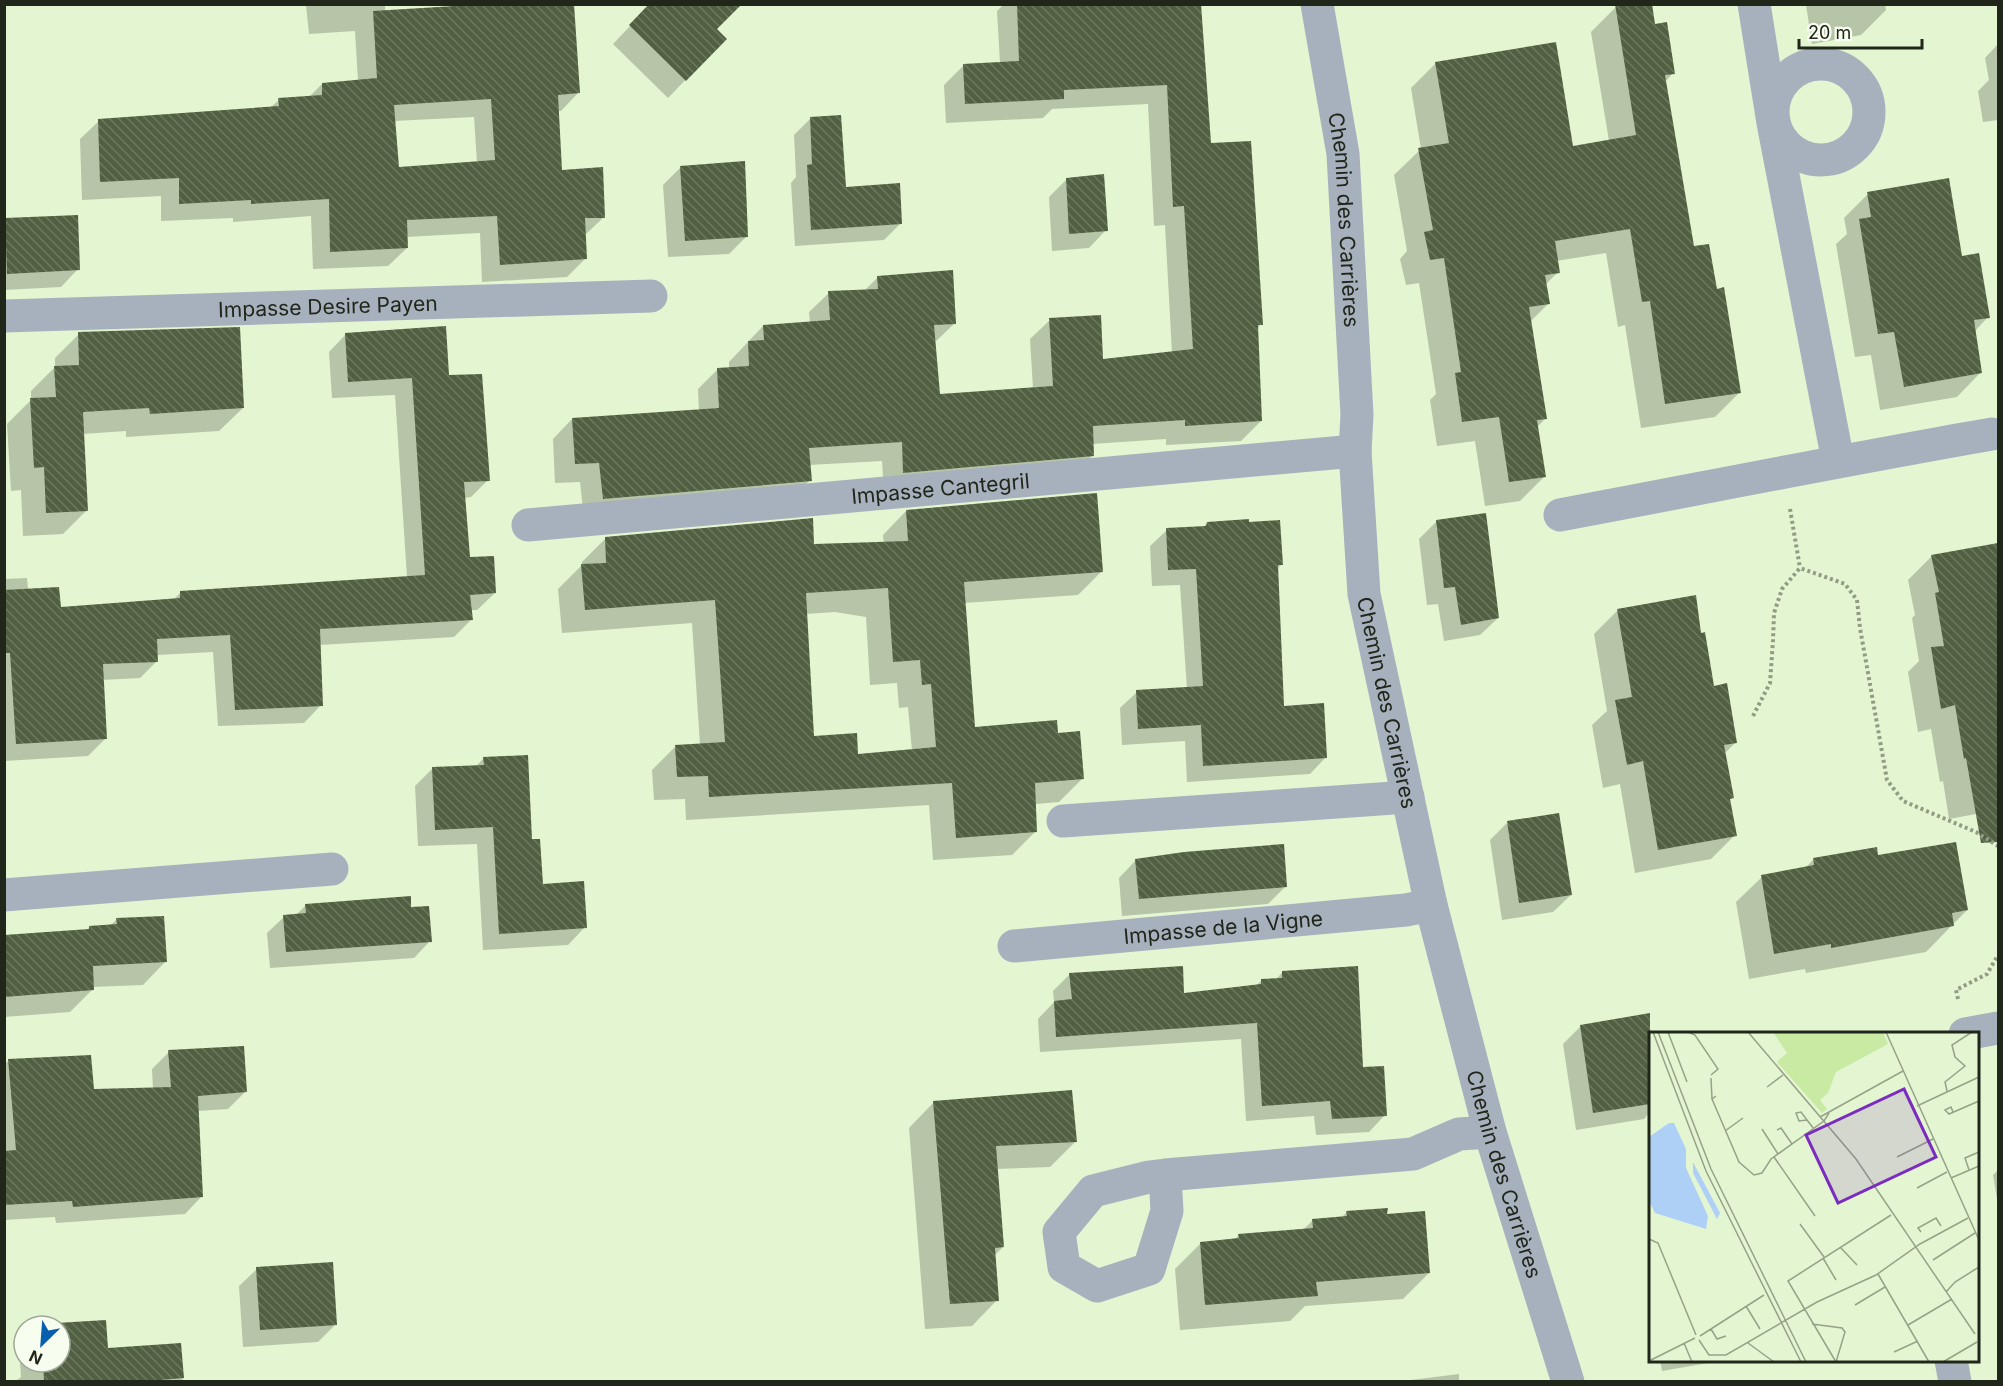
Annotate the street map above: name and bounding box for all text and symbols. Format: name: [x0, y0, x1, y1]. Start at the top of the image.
scale bar: [1799, 12, 1922, 50]
text: 20 m: [1808, 22, 1851, 43]
street label: Chemin des Carrières: [1323, 110, 1365, 328]
street label: Impasse Desire Payen: [218, 290, 438, 322]
street label: Impasse Cantegril: [850, 468, 1031, 509]
street label: Chemin des Carrières: [1352, 594, 1422, 811]
street label: Impasse de la Vigne: [1122, 905, 1324, 948]
inset map: [1649, 1032, 1979, 1362]
street label: Chemin des Carrières: [1462, 1067, 1547, 1281]
north arrow: [12, 1314, 72, 1374]
text: N: [26, 1346, 45, 1369]

